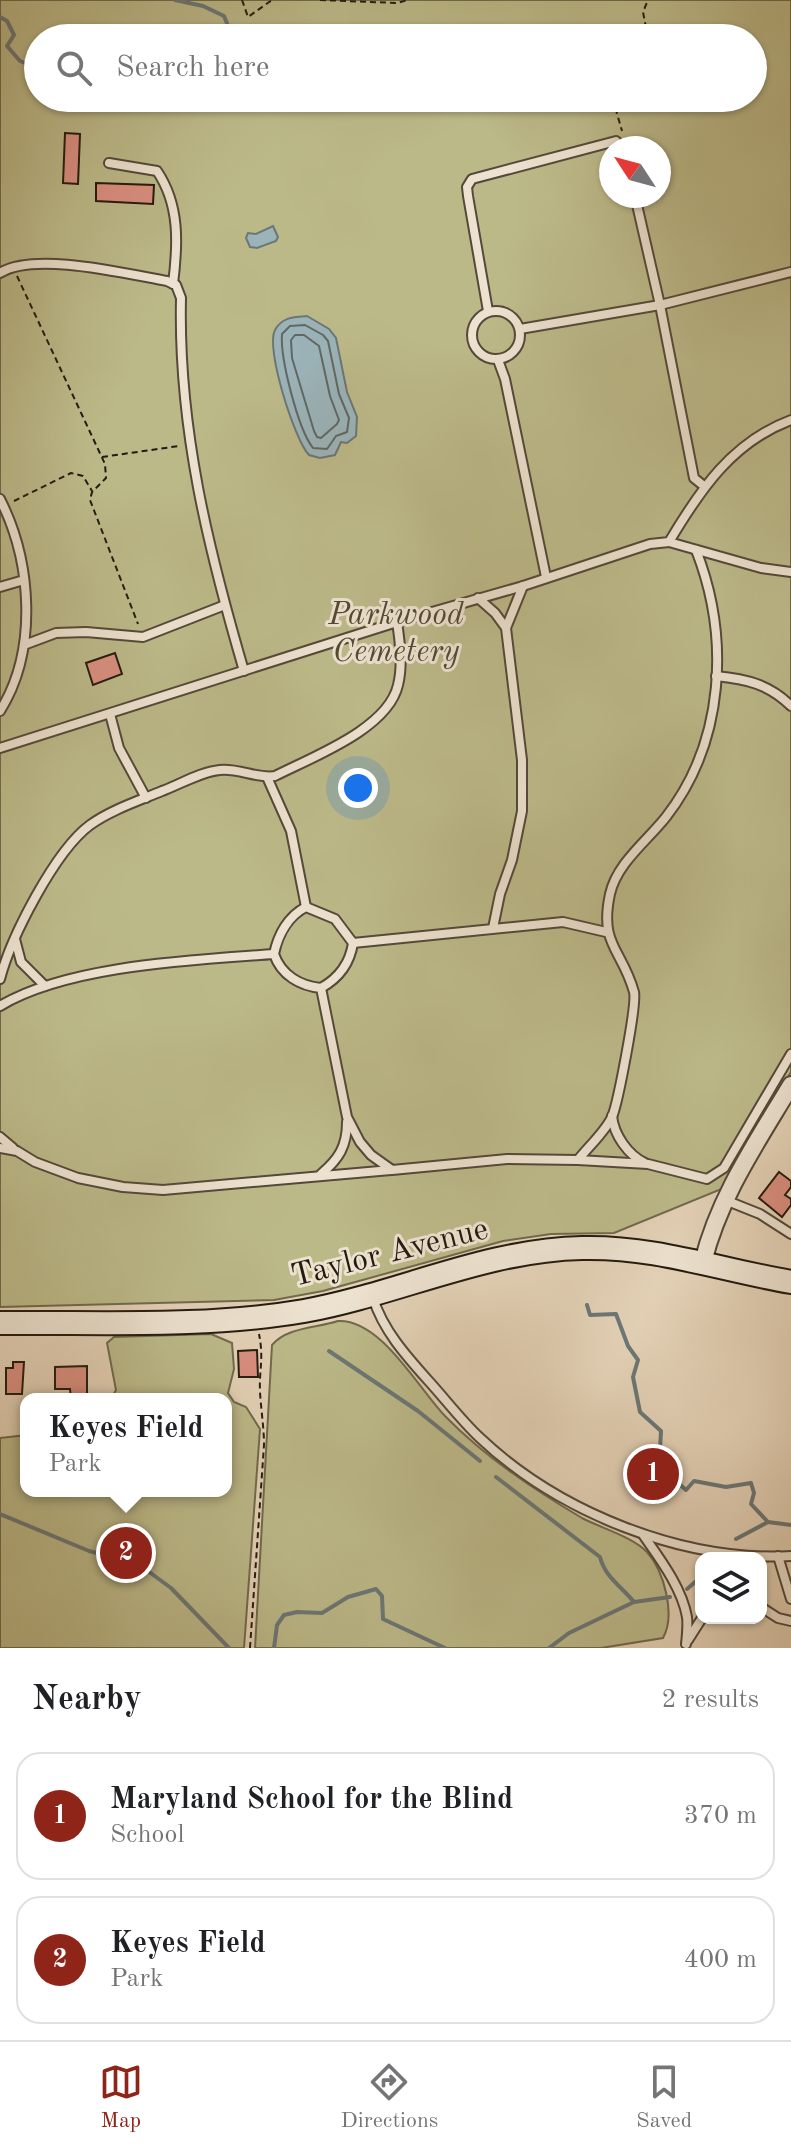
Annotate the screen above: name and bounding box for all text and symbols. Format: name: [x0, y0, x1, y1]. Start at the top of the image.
search box: [24, 24, 767, 112]
icon: search: [52, 46, 96, 90]
text: Search here: [116, 53, 270, 83]
north arrow: [599, 136, 671, 208]
park label: Parkwood Cemetery: [327, 600, 465, 669]
your location: [338, 768, 378, 808]
street label: Taylor Avenue: [288, 1214, 492, 1294]
popup: [20, 1393, 232, 1497]
text: Keyes Field: [48, 1414, 204, 1444]
pin: 1: [627, 1444, 679, 1504]
text: Park: [48, 1451, 102, 1477]
pin: 2: [100, 1523, 152, 1583]
map controls: [695, 1552, 767, 1624]
button: layers: [695, 1552, 767, 1624]
text: Nearby: [32, 1683, 142, 1717]
text: 2 results: [661, 1687, 759, 1713]
text: Maryland School for the Blind: [110, 1785, 513, 1815]
text: 1: [52, 1803, 68, 1829]
text: 370 m: [684, 1803, 757, 1829]
text: School: [110, 1822, 184, 1848]
text: Keyes Field: [110, 1929, 266, 1959]
text: 2: [52, 1947, 68, 1973]
text: 400 m: [684, 1947, 757, 1973]
text: Park: [110, 1966, 164, 1992]
tab: Map: [99, 2060, 143, 2135]
tab: Directions: [341, 2060, 438, 2135]
tab: Saved: [636, 2060, 692, 2135]

